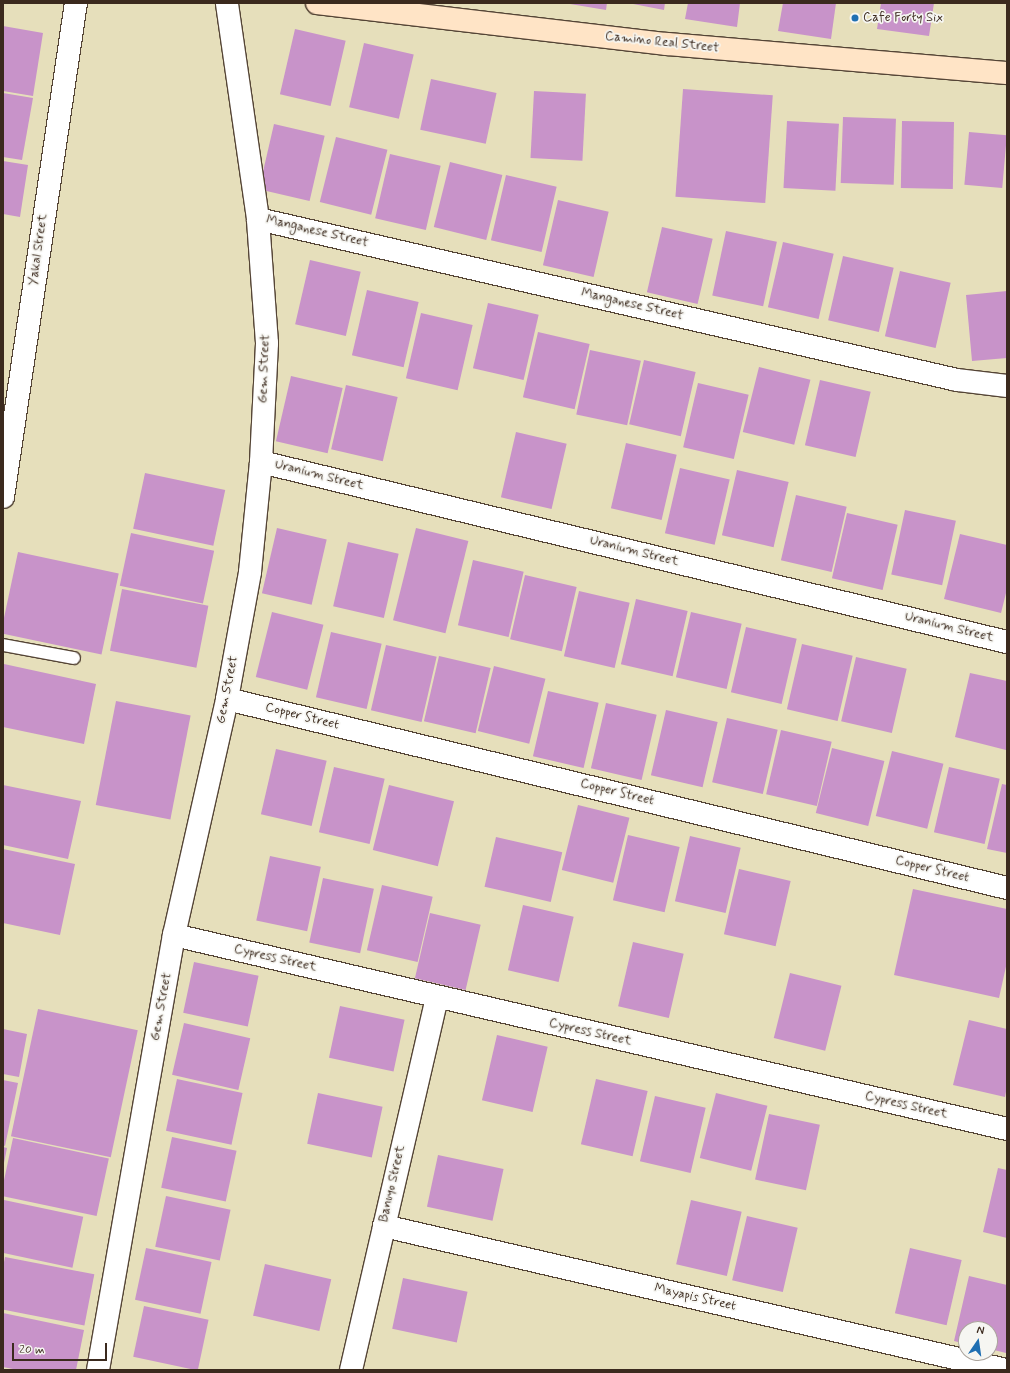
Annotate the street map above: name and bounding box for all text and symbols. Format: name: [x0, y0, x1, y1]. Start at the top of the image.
place label: Cafe Forty Six: [863, 10, 944, 26]
marker: Cafe Forty Six: [850, 13, 860, 23]
street label: Camino Real Street: [605, 29, 719, 57]
street label: Yakal Street: [26, 213, 52, 287]
street label: Manganese Street: [265, 213, 369, 251]
street label: Manganese Street: [580, 286, 684, 324]
street label: Gem Street: [256, 335, 274, 403]
street label: Uranium Street: [273, 457, 365, 495]
street label: Uranium Street: [588, 533, 680, 571]
street label: Uranium Street: [903, 609, 995, 647]
street label: Gem Street: [214, 655, 242, 725]
street label: Copper Street: [262, 700, 342, 734]
street label: Copper Street: [577, 776, 657, 810]
street label: Copper Street: [892, 853, 972, 887]
street label: Cypress Street: [232, 942, 318, 976]
street label: Gem Street: [148, 972, 176, 1042]
street label: Cypress Street: [547, 1016, 633, 1050]
street label: Cypress Street: [863, 1089, 949, 1123]
street label: Banuyo Street: [377, 1144, 409, 1224]
street label: Mayapis Street: [652, 1281, 738, 1315]
north arrow: [958, 1321, 998, 1361]
text: N: [975, 1323, 986, 1338]
scale bar: [14, 1335, 109, 1361]
text: 20 m: [19, 1342, 45, 1358]

